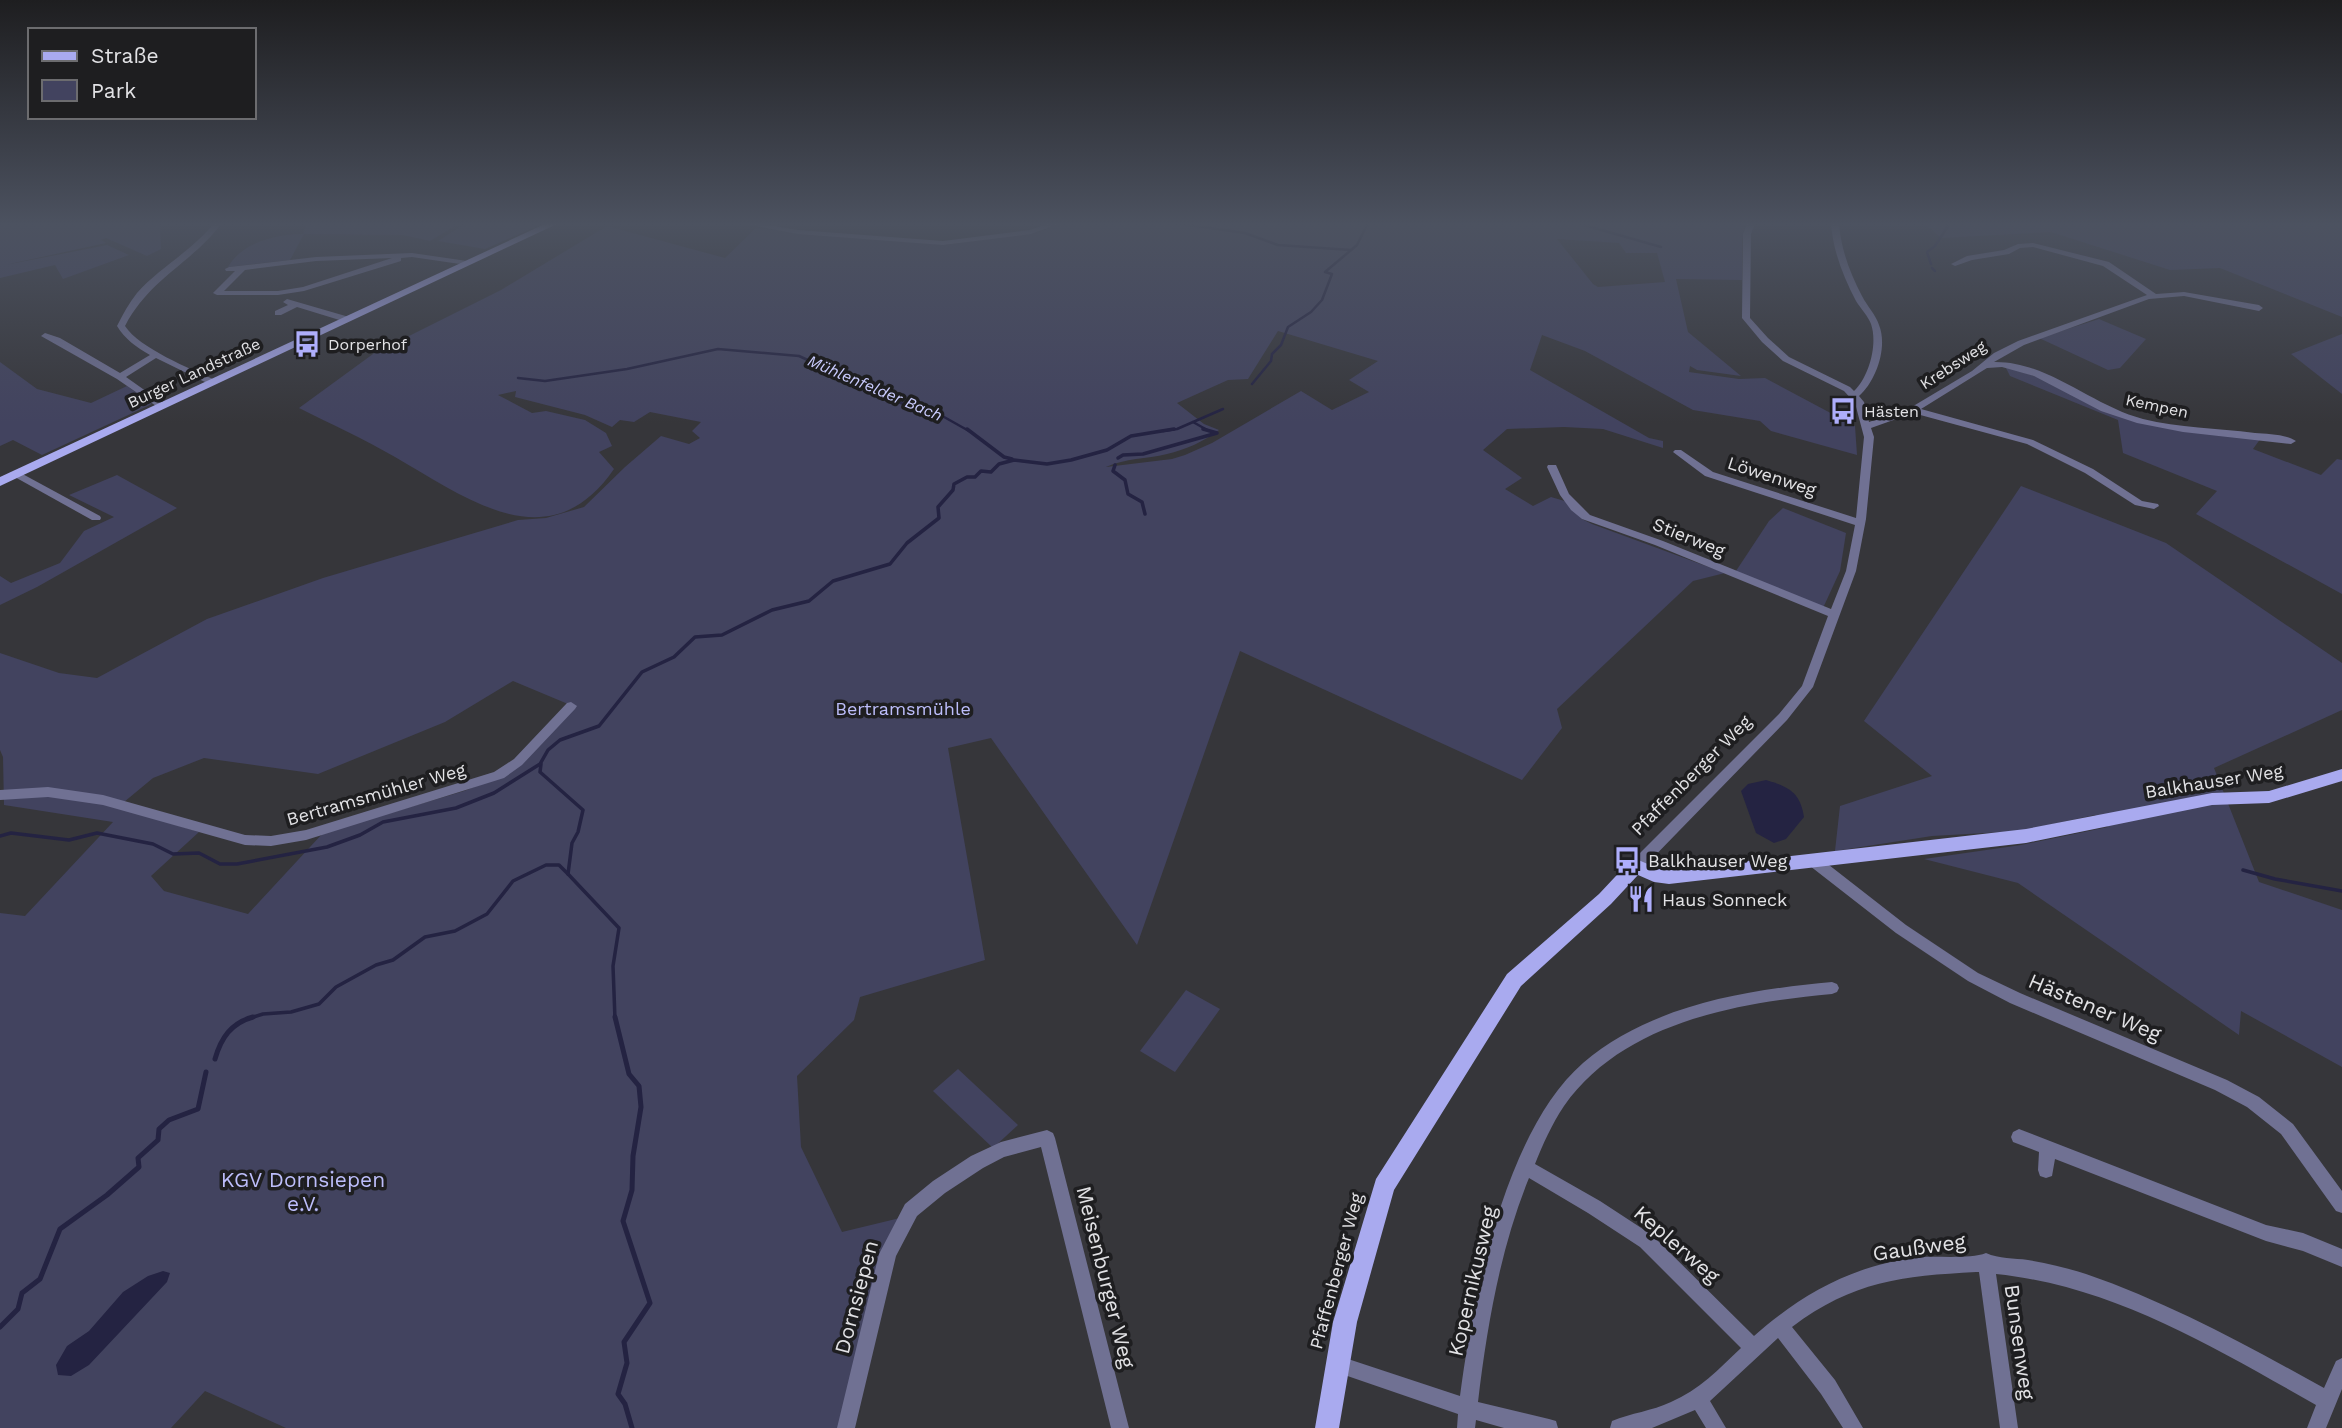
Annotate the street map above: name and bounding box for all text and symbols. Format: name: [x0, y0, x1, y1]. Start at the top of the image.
legend: [28, 28, 256, 119]
text: Straße: [91, 43, 159, 68]
text: Park: [91, 78, 136, 103]
bus stop icon: Dorperhof: [292, 329, 322, 359]
street label: Burger Landstraße: [125, 334, 263, 412]
place label: Dorperhof: [328, 335, 408, 354]
street label: Krebsweg: [1916, 336, 1990, 393]
water label: Mühlenfelder Bach: [805, 351, 945, 425]
street label: Kempen: [2124, 390, 2190, 422]
bus stop icon: Hästen: [1828, 396, 1858, 426]
place label: Hästen: [1864, 402, 1919, 421]
street label: Löwenweg: [1725, 452, 1819, 500]
street label: Stierweg: [1650, 513, 1729, 561]
park label: Bertramsmühle: [835, 698, 971, 719]
street label: Pfaffenberger Weg: [1627, 710, 1756, 839]
street label: Bertramsmühler Weg: [284, 758, 468, 830]
street label: Balkhauser Weg: [2144, 760, 2285, 802]
bus stop icon: Balkhauser Weg: [1612, 845, 1642, 875]
place label: Balkhauser Weg: [1648, 850, 1788, 871]
restaurant icon: Haus Sonneck: [1626, 884, 1656, 914]
place label: Haus Sonneck: [1662, 889, 1787, 910]
street label: Hästener Weg: [2025, 968, 2166, 1047]
park label: KGV Dornsiepen e.V.: [221, 1167, 385, 1216]
street label: Meisenburger Weg: [1071, 1183, 1141, 1371]
street label: Pfaffenberger Weg: [1305, 1190, 1367, 1351]
street label: Keplerweg: [1629, 1200, 1726, 1289]
street label: Kopernikusweg: [1443, 1202, 1502, 1359]
street label: Gaußweg: [1871, 1228, 1968, 1266]
street label: Dornsiepen: [829, 1238, 883, 1356]
street label: Bunsenweg: [2000, 1283, 2041, 1402]

